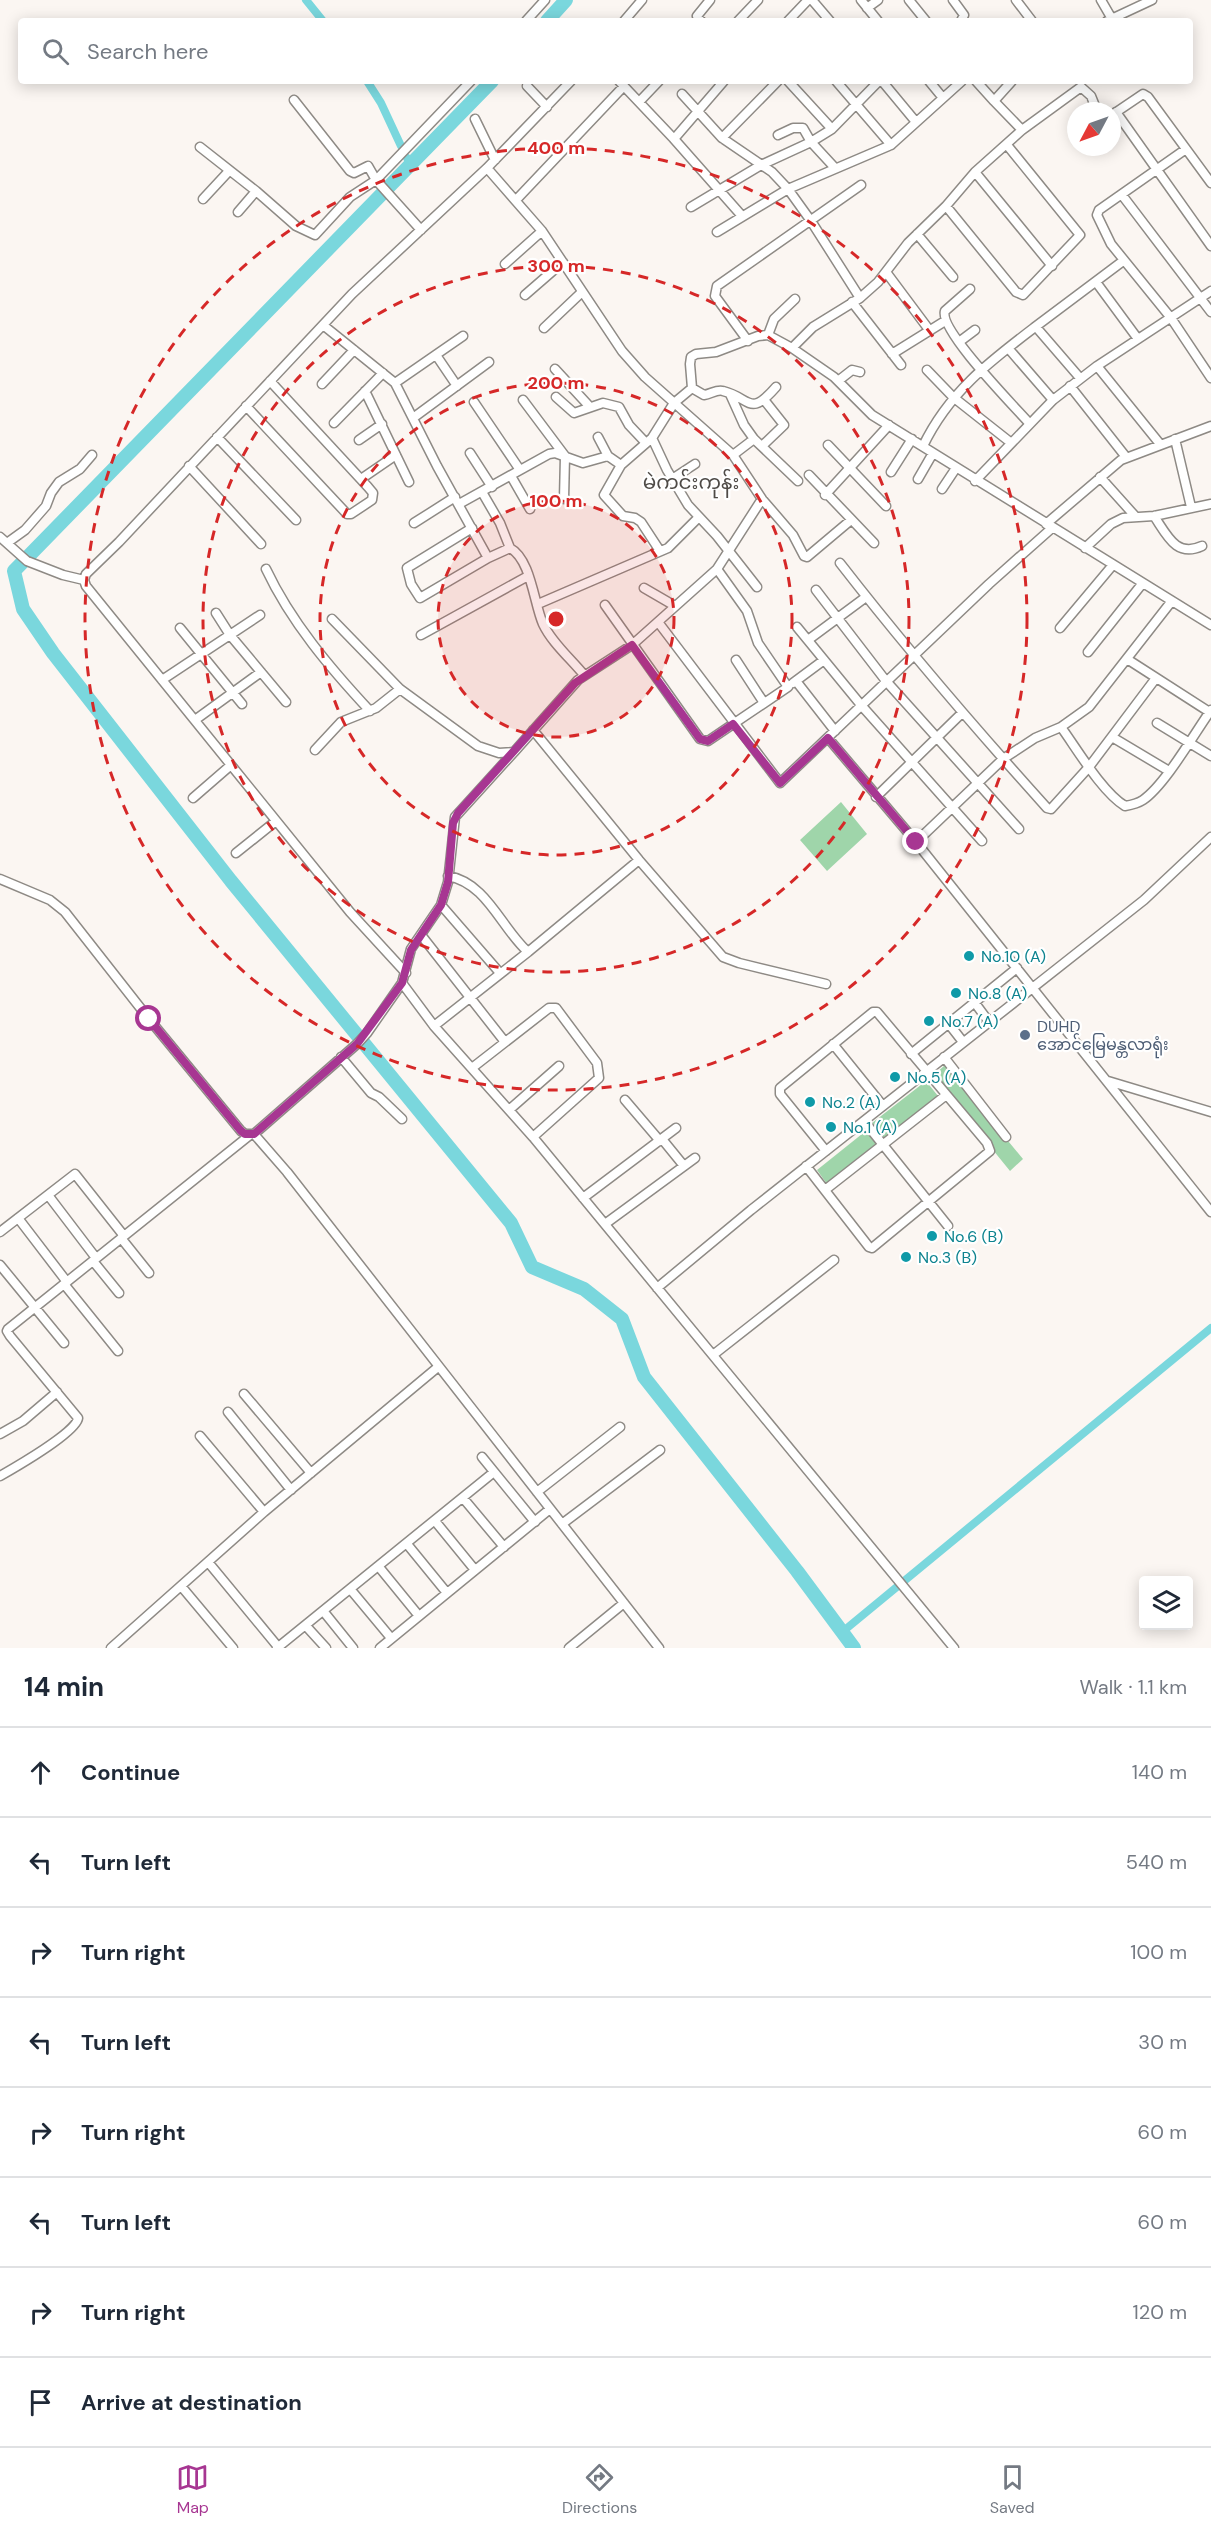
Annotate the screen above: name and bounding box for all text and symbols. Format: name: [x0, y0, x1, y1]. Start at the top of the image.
search box: [18, 18, 1193, 84]
icon: search: [39, 35, 72, 68]
text: Search here: [87, 37, 208, 66]
north arrow: [1067, 102, 1121, 156]
text: 400 m: [527, 136, 585, 160]
text: 300 m: [527, 254, 585, 278]
text: 200 m: [528, 371, 584, 395]
district label: မဲကင်းကုန်း: [643, 468, 739, 499]
text: 100 m: [529, 489, 583, 513]
centre of rings: [546, 609, 566, 629]
route end: [902, 828, 928, 854]
place label: No.10 (A): [981, 946, 1046, 967]
marker: No.10 (A): [962, 949, 976, 963]
place label: No.8 (A): [968, 983, 1027, 1004]
marker: No.8 (A): [949, 986, 963, 1000]
route start: [135, 1005, 161, 1031]
place label: No.7 (A): [941, 1011, 999, 1032]
marker: No.7 (A): [922, 1014, 936, 1028]
place label: DUHD အောင်မြေမန္တလာရုံး: [1037, 1016, 1169, 1059]
marker: DUHD အောင်မြေမန္တလာရုံး: [1018, 1028, 1032, 1042]
place label: No.5 (A): [907, 1067, 966, 1088]
marker: No.5 (A): [888, 1070, 902, 1084]
place label: No.2 (A): [822, 1092, 881, 1113]
marker: No.2 (A): [803, 1095, 817, 1109]
place label: No.1 (A): [843, 1117, 897, 1138]
marker: No.1 (A): [824, 1120, 838, 1134]
place label: No.6 (B): [944, 1226, 1003, 1247]
marker: No.6 (B): [925, 1229, 939, 1243]
place label: No.3 (B): [918, 1247, 977, 1268]
marker: No.3 (B): [899, 1250, 913, 1264]
map controls: [1139, 1576, 1193, 1630]
button: layers: [1139, 1576, 1193, 1630]
text: 14 min: [24, 1670, 104, 1704]
text: Walk · 1.1 km: [1079, 1674, 1187, 1700]
icon: ahead: [24, 1756, 57, 1789]
text: Continue: [81, 1758, 180, 1787]
text: 140 m: [1132, 1759, 1187, 1785]
icon: left: [24, 1846, 57, 1879]
text: Turn left: [81, 1848, 171, 1877]
text: 540 m: [1126, 1849, 1187, 1875]
icon: right: [24, 1936, 57, 1969]
text: Turn right: [81, 1938, 186, 1967]
text: 100 m: [1130, 1939, 1187, 1965]
icon: left: [24, 2026, 57, 2059]
text: Turn left: [81, 2028, 171, 2057]
text: 30 m: [1138, 2029, 1187, 2055]
icon: right: [24, 2116, 57, 2149]
text: Turn right: [81, 2118, 186, 2147]
text: 60 m: [1138, 2119, 1187, 2145]
icon: left: [24, 2206, 57, 2239]
text: Turn left: [81, 2208, 171, 2237]
text: 60 m: [1138, 2209, 1187, 2235]
icon: right: [24, 2296, 57, 2329]
text: Turn right: [81, 2298, 186, 2327]
text: 120 m: [1133, 2299, 1187, 2325]
icon: arrive: [24, 2386, 57, 2419]
text: Arrive at destination: [81, 2388, 302, 2417]
tab: Map: [176, 2461, 209, 2518]
tab: Directions: [562, 2461, 637, 2518]
tab: Saved: [990, 2461, 1035, 2518]

